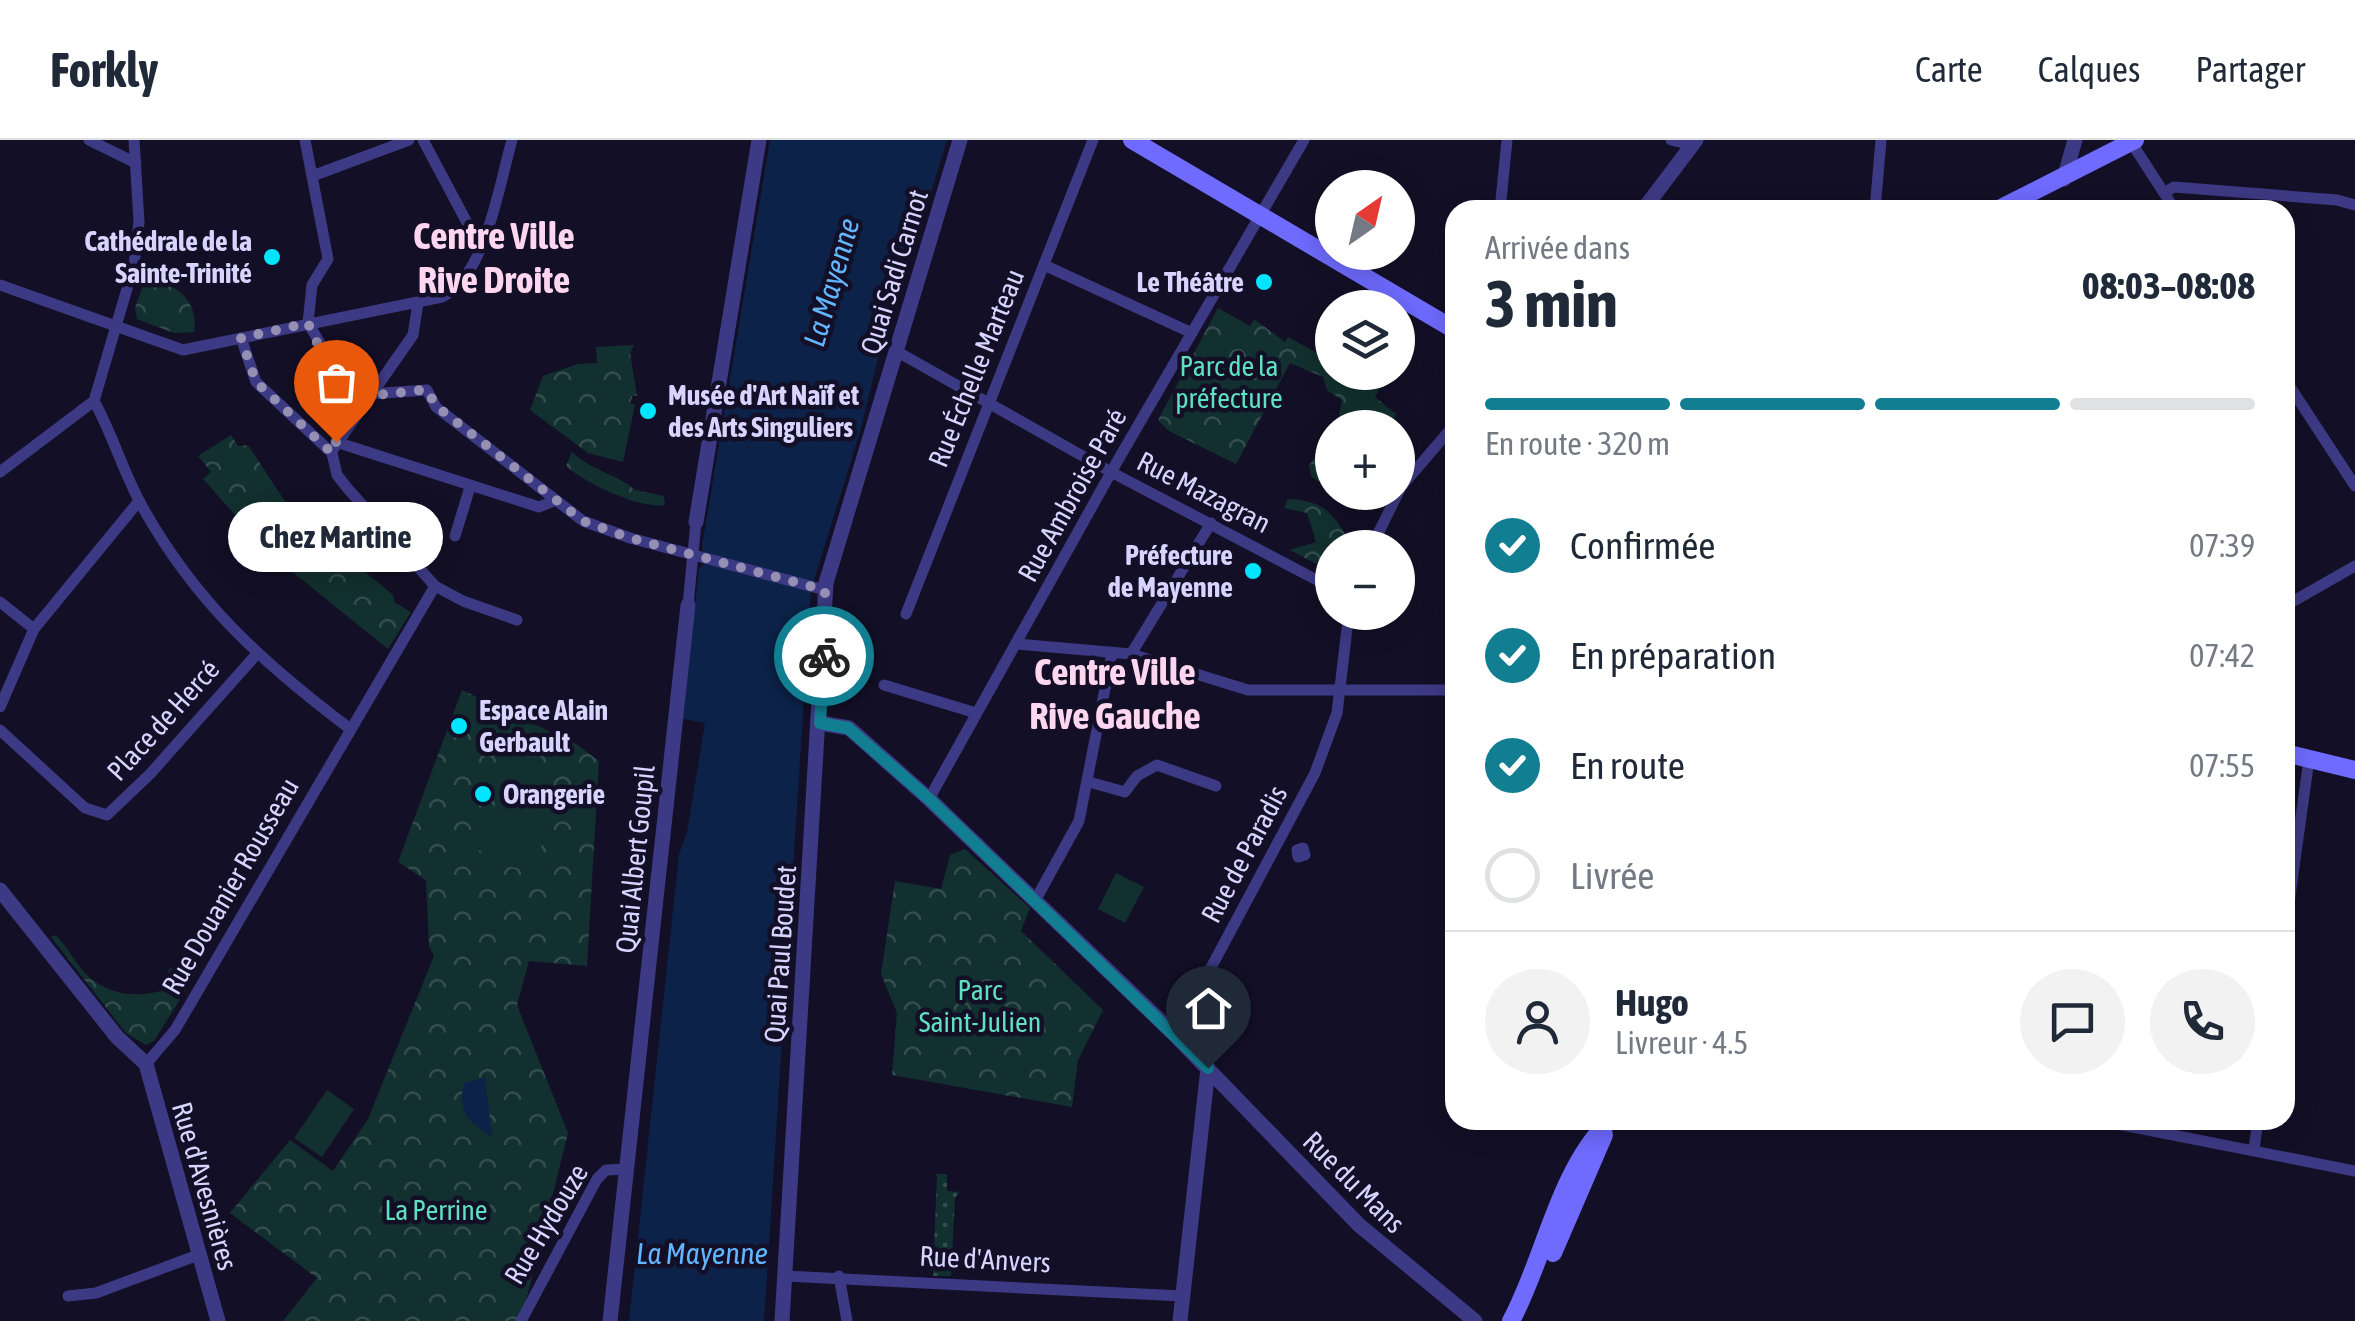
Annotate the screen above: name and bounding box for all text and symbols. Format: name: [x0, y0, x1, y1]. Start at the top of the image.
text: Forkly: [50, 42, 158, 97]
text: Carte: [1915, 49, 1983, 89]
text: Calques: [2038, 49, 2140, 89]
text: Partager: [2195, 49, 2305, 89]
north arrow: [1315, 170, 1415, 270]
map controls: [1315, 170, 1415, 630]
street label: Quai Sadi Carnot: [854, 186, 934, 358]
district label: Centre Ville Rive Droite: [413, 214, 575, 301]
water label: La Mayenne: [796, 214, 866, 350]
place label: Cathédrale de la Sainte-Trinité: [84, 225, 252, 289]
text: Arrivée dans: [1485, 229, 1630, 266]
marker: Cathédrale de la Sainte-Trinité: [261, 246, 283, 268]
street label: Rue Échelle Marteau: [922, 264, 1030, 472]
text: 08:03–08:08: [2082, 264, 2255, 307]
place label: Le Théâtre: [1137, 266, 1244, 298]
text: 3 min: [1485, 266, 1618, 341]
marker: Le Théâtre: [1253, 271, 1275, 293]
button: layers: [1315, 290, 1415, 390]
pin: [294, 340, 379, 443]
park label: Parc de la préfecture: [1175, 350, 1283, 414]
icon: bag: [309, 355, 364, 410]
place label: Musée d'Art Naïf et des Arts Singuliers: [668, 379, 859, 443]
marker: Musée d'Art Naïf et des Arts Singuliers: [637, 400, 659, 422]
street label: Rue Ambroise Paré: [1011, 403, 1133, 587]
button: +: [1315, 410, 1415, 510]
text: En route · 320 m: [1485, 425, 1670, 462]
street label: Rue Mazagran: [1132, 445, 1276, 539]
callout: Chez Martine: [228, 502, 444, 572]
text: Chez Martine: [259, 518, 412, 555]
icon: check: [1485, 518, 1540, 573]
text: Confirmée: [1570, 524, 1716, 567]
text: 07:39: [2189, 527, 2255, 564]
button: −: [1315, 530, 1415, 630]
place label: Préfecture de Mayenne: [1108, 539, 1233, 603]
marker: Préfecture de Mayenne: [1242, 560, 1264, 582]
courier: [774, 606, 874, 706]
icon: check: [1485, 628, 1540, 683]
icon: bike: [797, 629, 852, 684]
text: En préparation: [1570, 634, 1776, 677]
text: 07:42: [2189, 637, 2255, 674]
district label: Centre Ville Rive Gauche: [1029, 650, 1201, 737]
street label: Place de Hercé: [101, 653, 225, 787]
place label: Espace Alain Gerbault: [479, 694, 608, 758]
marker: Espace Alain Gerbault: [448, 715, 470, 737]
icon: check: [1485, 738, 1540, 793]
text: En route: [1570, 744, 1685, 787]
text: 07:55: [2189, 747, 2255, 784]
street label: Quai Albert Goupil: [609, 763, 661, 955]
street label: Rue Douanier Rousseau: [155, 772, 305, 1000]
place label: Orangerie: [503, 778, 605, 810]
street label: Rue de Paradis: [1195, 780, 1293, 928]
marker: Orangerie: [472, 783, 494, 805]
text: Livrée: [1570, 854, 1655, 897]
street label: Quai Paul Boudet: [758, 864, 802, 1044]
pin: [1166, 966, 1251, 1069]
button: person: [1485, 969, 1590, 1074]
button: chat: [2020, 969, 2125, 1074]
button: phone: [2150, 969, 2255, 1074]
park label: Parc Saint-Julien: [919, 974, 1041, 1038]
icon: home: [1181, 981, 1236, 1036]
text: Hugo: [1615, 981, 1689, 1024]
text: Livreur · 4.5: [1615, 1024, 1748, 1061]
street label: Rue d'Avesnières: [166, 1098, 244, 1274]
street label: Rue du Mans: [1297, 1125, 1411, 1239]
street label: Rue Hydouze: [498, 1158, 594, 1290]
park label: La Perrine: [384, 1194, 488, 1226]
water label: La Mayenne: [636, 1236, 768, 1270]
street label: Rue d'Anvers: [919, 1240, 1051, 1278]

